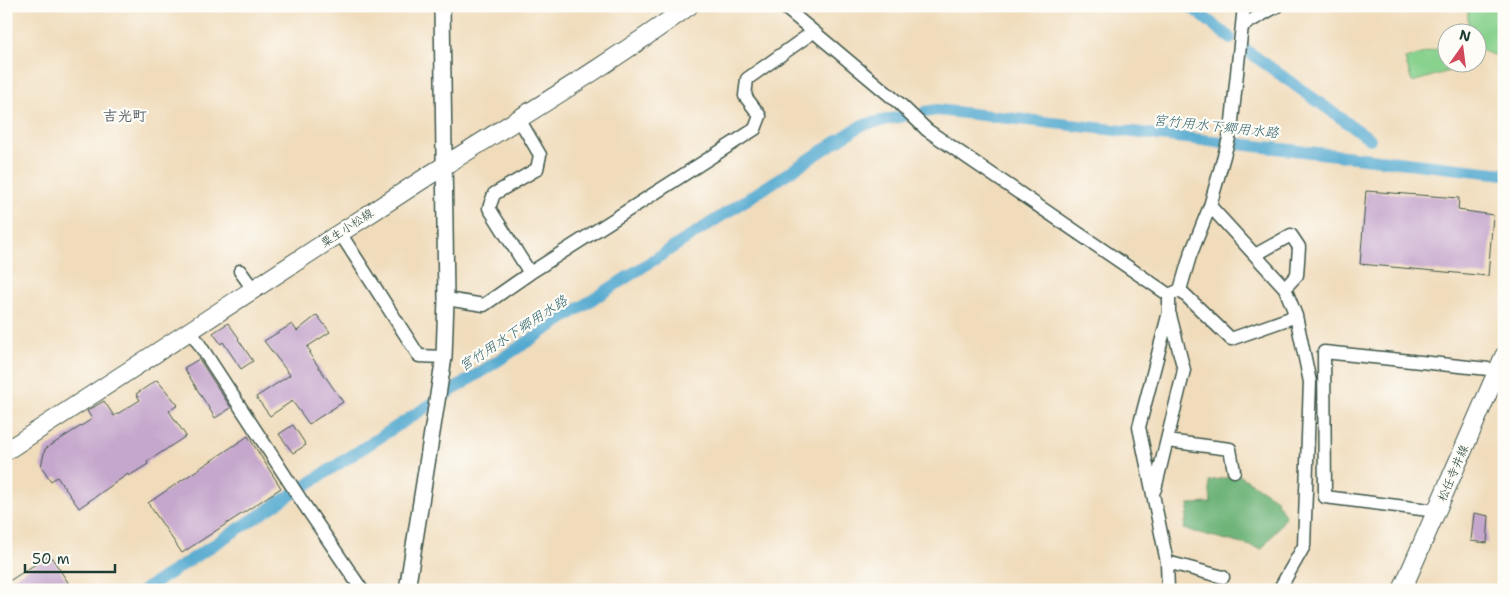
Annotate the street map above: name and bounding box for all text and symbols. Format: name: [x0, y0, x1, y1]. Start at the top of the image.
north arrow: [1438, 22, 1488, 72]
text: N: [1458, 25, 1473, 45]
district label: 吉光町: [102, 106, 148, 126]
water label: 宮竹用水下郷用水路: [1152, 110, 1281, 142]
street label: 粟生小松線: [317, 205, 377, 251]
water label: 宮竹用水下郷用水路: [455, 291, 572, 375]
street label: 松任寺井線: [1434, 442, 1472, 504]
scale bar: [25, 541, 115, 573]
text: 50 m: [32, 549, 70, 569]

